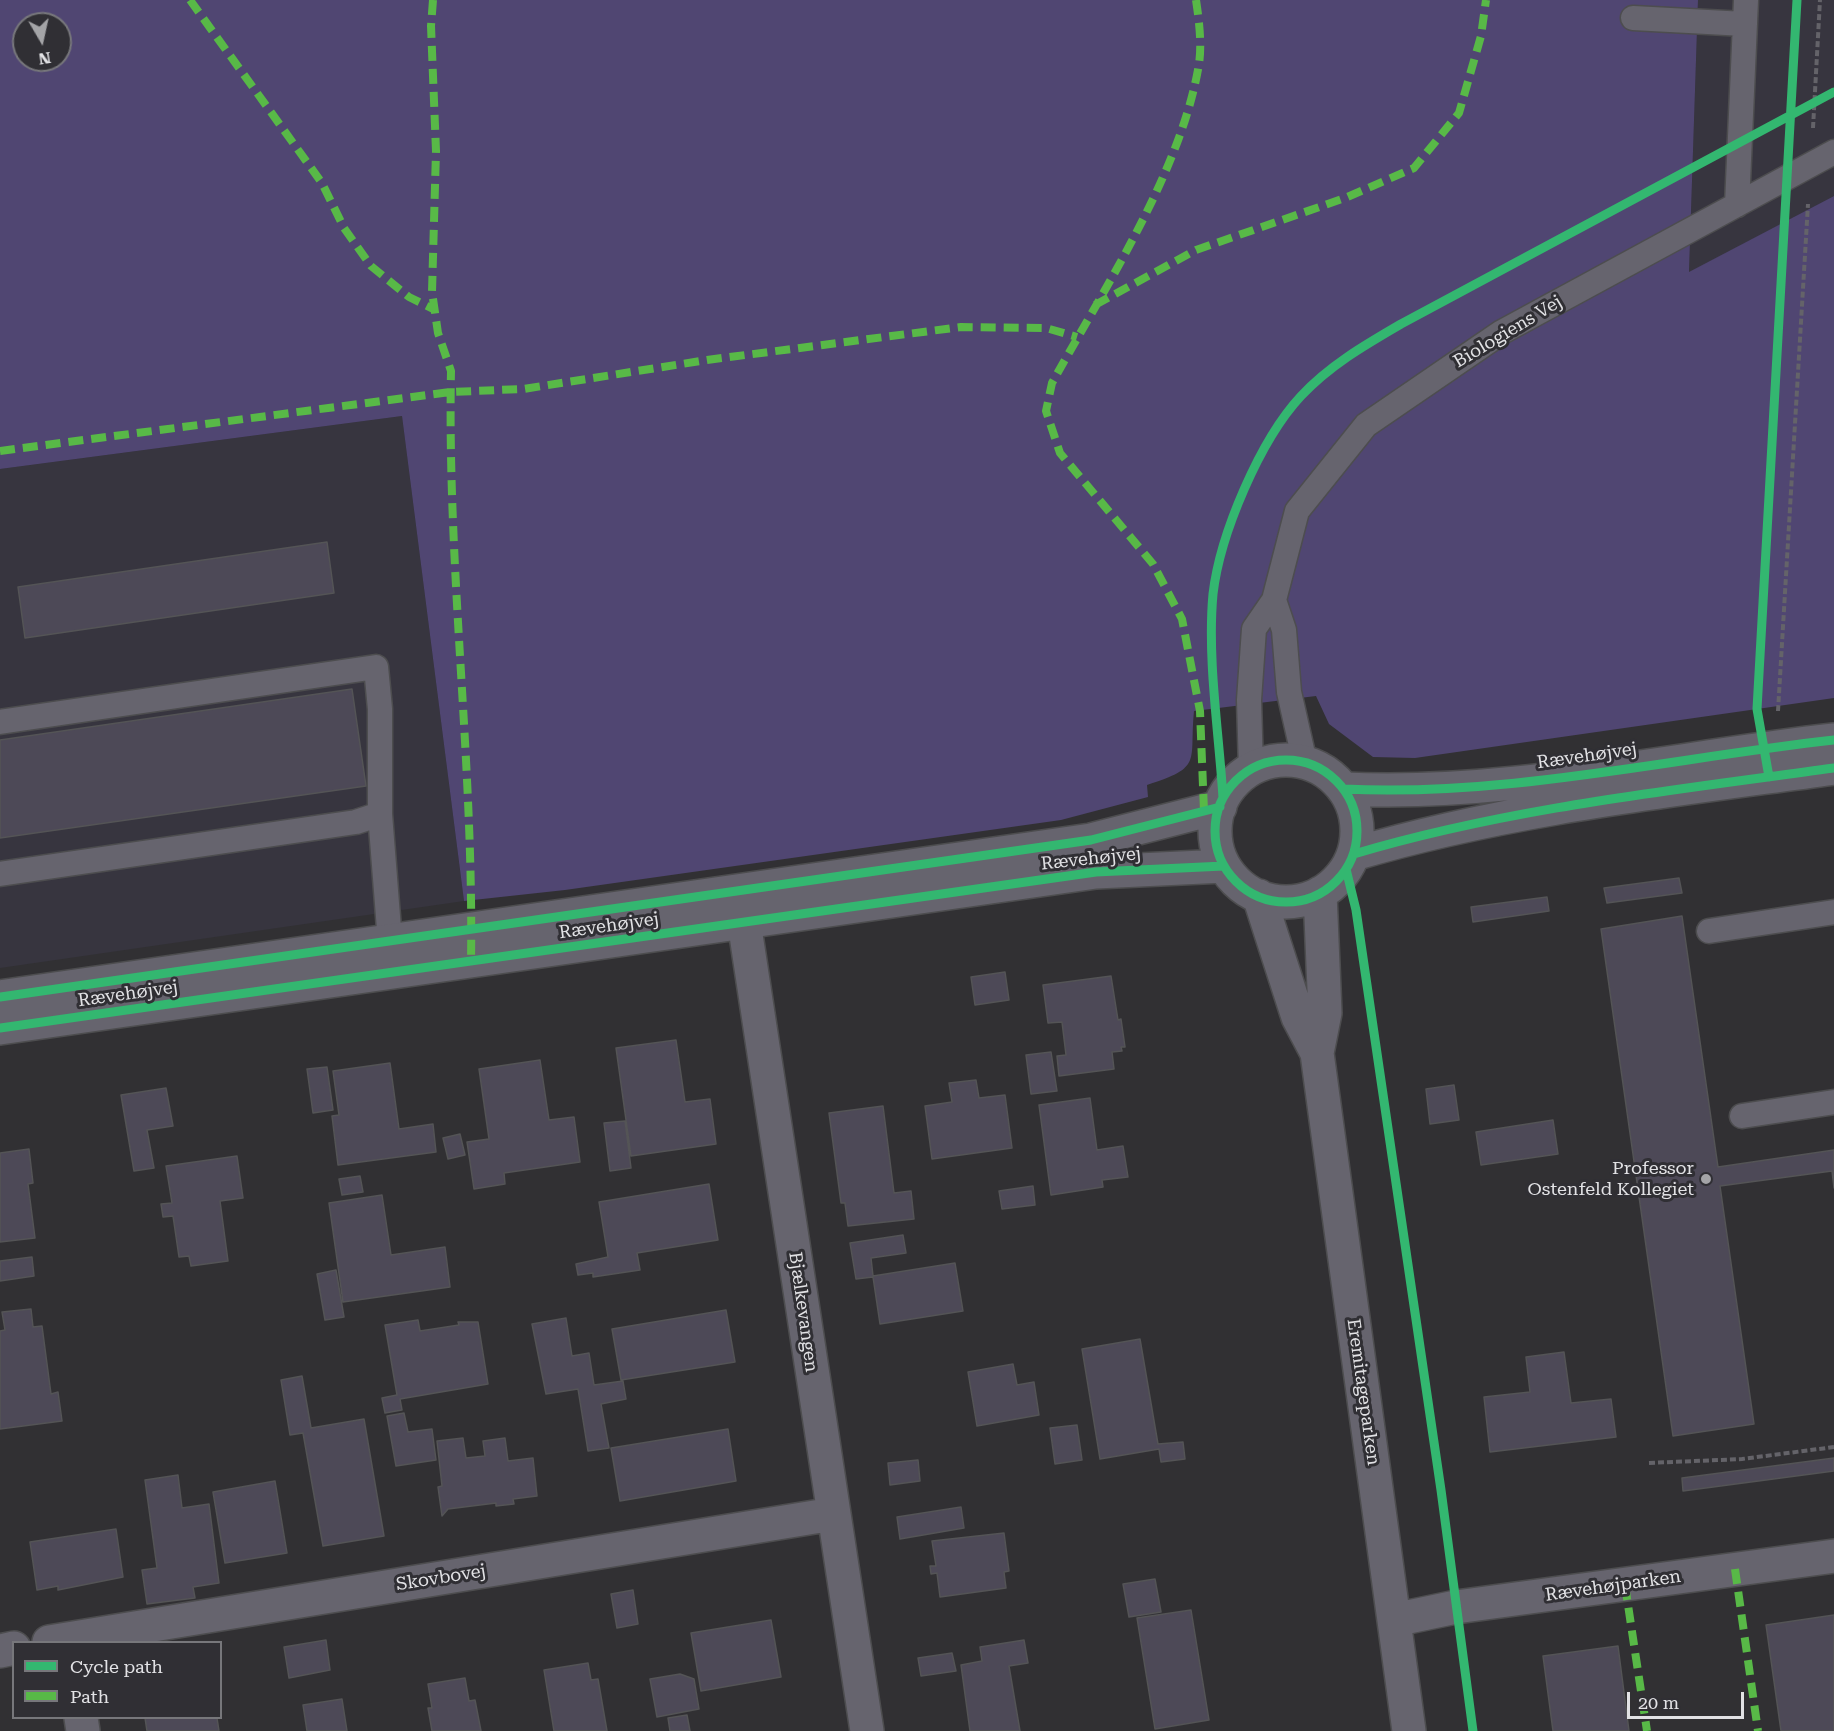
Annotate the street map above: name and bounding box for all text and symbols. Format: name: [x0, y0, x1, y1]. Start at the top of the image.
north arrow: [12, 12, 72, 72]
text: N: [37, 48, 52, 69]
street label: Biologiens Vej: [1450, 291, 1566, 373]
street label: Rævehøjvej: [1536, 738, 1638, 774]
street label: Rævehøjvej: [1040, 843, 1142, 875]
street label: Rævehøjvej: [558, 908, 660, 944]
street label: Rævehøjvej: [77, 976, 179, 1012]
place label: Professor Ostenfeld Kollegiet: [1528, 1158, 1694, 1200]
marker: Professor Ostenfeld Kollegiet: [1699, 1172, 1713, 1186]
street label: Bjælkevangen: [784, 1251, 822, 1373]
street label: Eremitageparken: [1342, 1317, 1384, 1467]
street label: Skovbovej: [394, 1560, 488, 1596]
street label: Rævehøjparken: [1544, 1566, 1682, 1606]
legend: [12, 1641, 222, 1719]
text: Cycle path: [70, 1656, 163, 1677]
scale bar: [1630, 1680, 1747, 1718]
text: Path: [70, 1686, 109, 1707]
text: 20 m: [1638, 1692, 1679, 1713]

